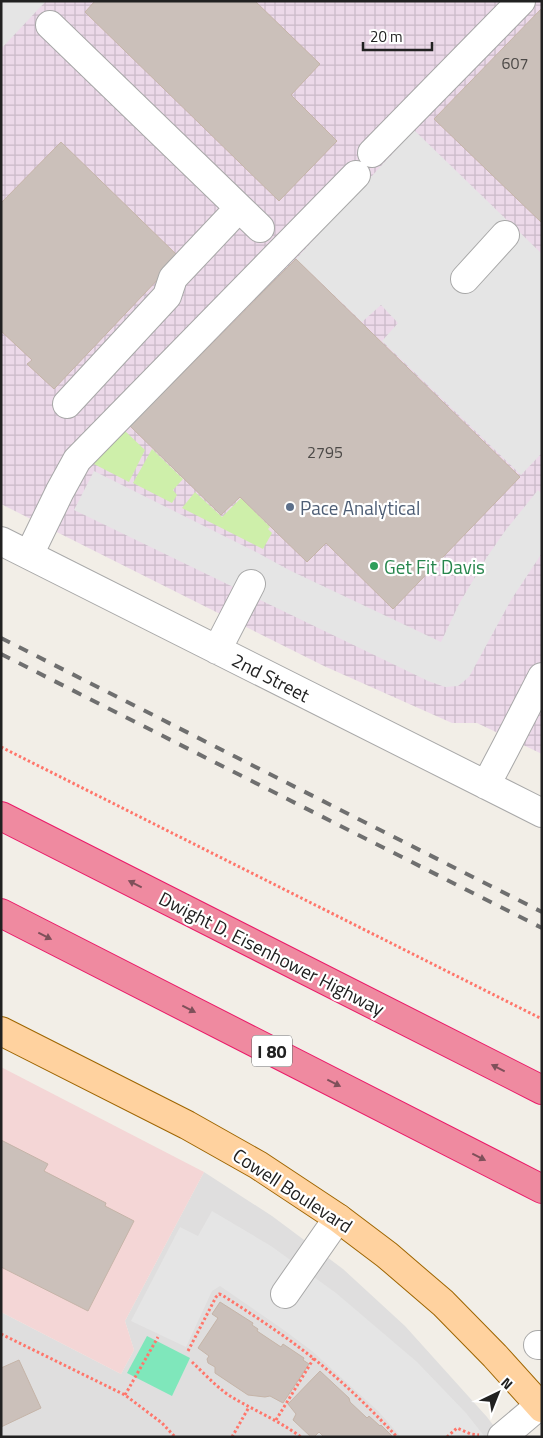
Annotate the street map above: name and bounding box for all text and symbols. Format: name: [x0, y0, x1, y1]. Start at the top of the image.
scale bar: [363, 20, 432, 52]
text: 20 m: [370, 25, 403, 48]
house number: 607: [502, 51, 528, 75]
house number: 2795: [307, 440, 343, 464]
place label: Pace Analytical: [300, 493, 420, 522]
marker: Pace Analytical: [284, 501, 296, 513]
place label: Get Fit Davis: [384, 552, 485, 581]
marker: Get Fit Davis: [368, 560, 380, 572]
street label: 2nd Street: [227, 645, 315, 709]
one-way arrow: [128, 880, 142, 888]
street label: Dwight D. Eisenhower Highway: [154, 883, 390, 1023]
one-way arrow: [37, 932, 52, 940]
one-way arrow: [182, 1005, 197, 1013]
road number: I 80: [252, 1036, 292, 1066]
one-way arrow: [491, 1064, 505, 1072]
one-way arrow: [327, 1079, 341, 1087]
street label: Cowell Boulevard: [227, 1140, 359, 1240]
one-way arrow: [472, 1153, 486, 1161]
north arrow: [473, 1368, 523, 1418]
text: N: [496, 1372, 518, 1394]

